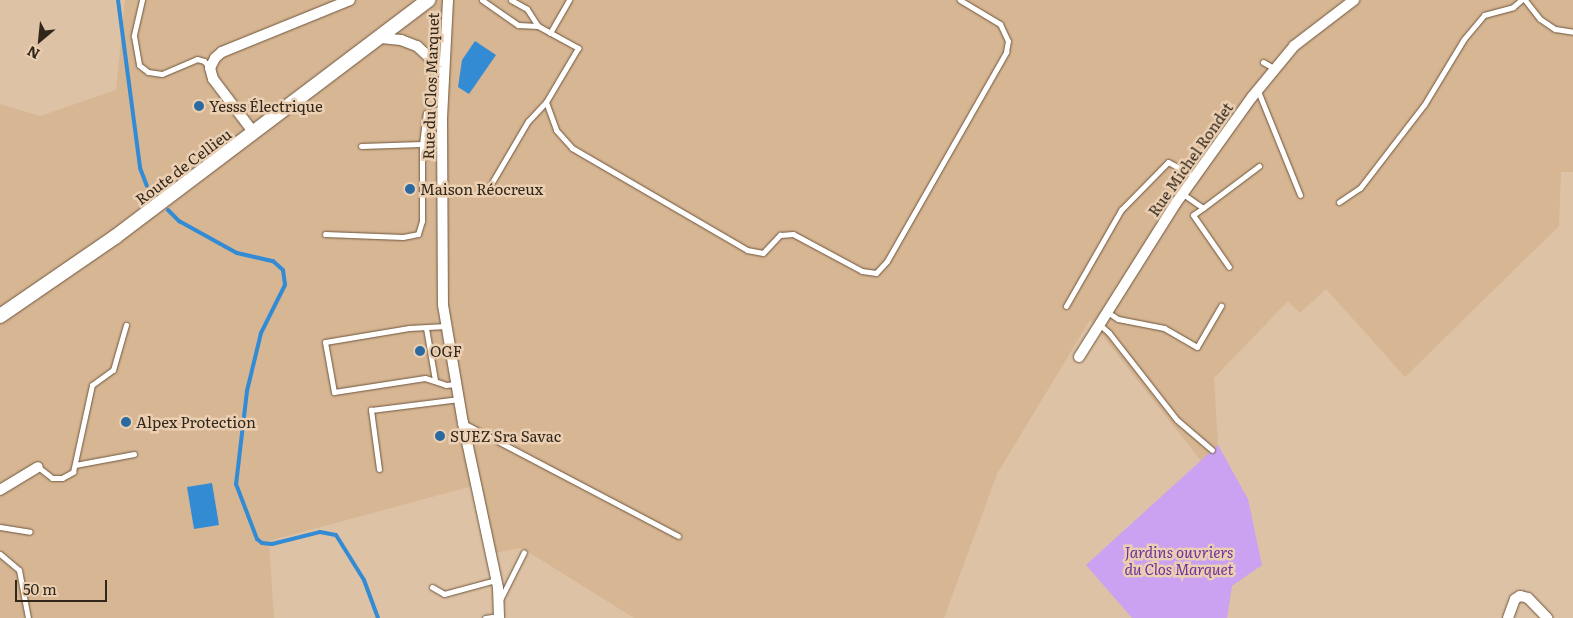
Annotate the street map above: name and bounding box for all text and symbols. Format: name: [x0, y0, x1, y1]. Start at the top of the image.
street label: Rue du Clos Marquet: [418, 12, 442, 160]
north arrow: [15, 15, 65, 65]
text: N: [23, 42, 43, 65]
place label: Yesss Électrique: [209, 97, 323, 115]
street label: Rue Michel Rondet: [1144, 99, 1236, 219]
marker: Yesss Électrique: [193, 100, 205, 112]
street label: Route de Cellieu: [132, 124, 234, 208]
place label: Maison Réocreux: [420, 180, 543, 198]
marker: Maison Réocreux: [404, 183, 416, 195]
place label: OGF: [430, 342, 462, 360]
marker: OGF: [414, 345, 426, 357]
place label: Alpex Protection: [136, 413, 256, 431]
marker: Alpex Protection: [120, 416, 132, 428]
place label: SUEZ Sra Savac: [450, 427, 561, 445]
marker: SUEZ Sra Savac: [434, 430, 446, 442]
park label: Jardins ouvriers du Clos Marquet: [1124, 542, 1234, 577]
scale bar: [18, 570, 110, 602]
text: 50 m: [23, 577, 57, 600]

